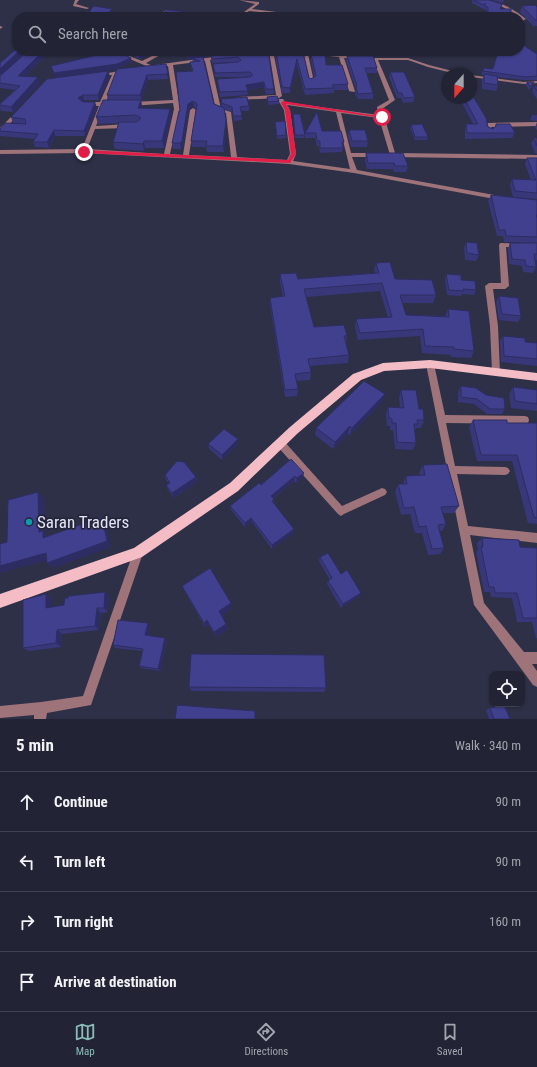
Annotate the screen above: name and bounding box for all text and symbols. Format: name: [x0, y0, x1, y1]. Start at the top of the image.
search box: [12, 12, 525, 56]
icon: search: [26, 23, 48, 45]
text: Search here: [58, 25, 128, 43]
north arrow: [441, 68, 477, 104]
route start: [373, 108, 391, 126]
route end: [75, 143, 93, 161]
place label: Saran Traders: [37, 512, 129, 532]
marker: Saran Traders: [24, 517, 34, 527]
map controls: [489, 671, 525, 707]
button: locate: [489, 671, 525, 707]
text: 5 min: [16, 735, 54, 755]
text: Walk · 340 m: [455, 738, 521, 753]
icon: ahead: [16, 791, 38, 813]
text: Continue: [54, 793, 108, 811]
text: 90 m: [495, 794, 521, 809]
icon: left: [16, 851, 38, 873]
text: Turn left: [54, 853, 105, 871]
text: 90 m: [495, 854, 521, 869]
icon: right: [16, 911, 38, 933]
text: Turn right: [54, 913, 113, 931]
text: 160 m: [489, 914, 521, 929]
icon: arrive: [16, 971, 38, 993]
text: Arrive at destination: [54, 973, 177, 991]
tab: Map: [74, 1021, 96, 1058]
tab: Directions: [244, 1021, 288, 1058]
tab: Saved: [437, 1021, 463, 1058]

